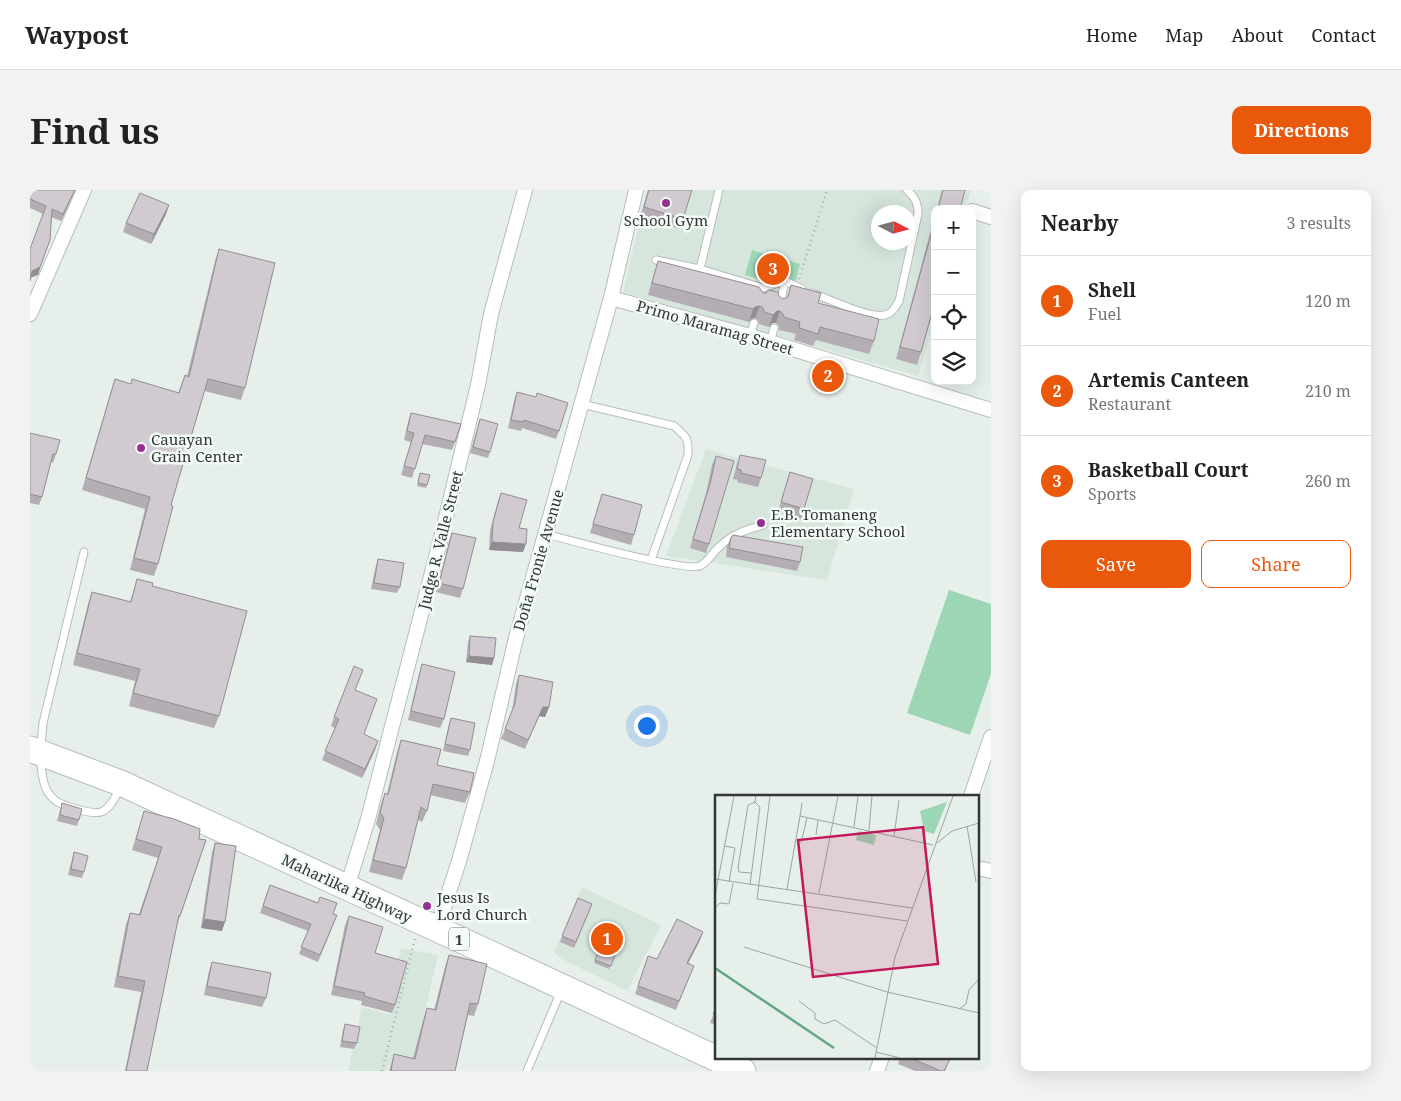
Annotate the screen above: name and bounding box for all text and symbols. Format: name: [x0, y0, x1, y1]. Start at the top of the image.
text: Waypost: [25, 18, 128, 51]
text: Home: [1086, 23, 1137, 47]
text: Map: [1165, 23, 1203, 47]
text: About: [1231, 23, 1283, 47]
text: Contact: [1311, 23, 1376, 47]
button: Directions: [1232, 106, 1371, 154]
text: Find us: [30, 107, 159, 154]
marker: School Gym: [660, 197, 672, 209]
north arrow: [871, 205, 916, 250]
map controls: [931, 205, 976, 385]
button: +: [931, 205, 976, 250]
text: Nearby: [1041, 209, 1119, 237]
place label: School Gym: [624, 210, 708, 230]
text: 3 results: [1287, 212, 1351, 234]
pin: 3: [757, 250, 789, 288]
button: −: [931, 250, 976, 295]
text: Shell: [1088, 277, 1136, 303]
text: 1: [1052, 290, 1062, 312]
text: 120 m: [1305, 290, 1351, 312]
street label: Primo Maramag Street: [634, 295, 796, 359]
button: locate: [931, 295, 976, 340]
text: Fuel: [1088, 303, 1121, 325]
button: layers: [931, 340, 976, 385]
pin: 2: [812, 357, 844, 395]
text: Artemis Canteen: [1088, 367, 1249, 393]
text: 2: [1052, 380, 1062, 402]
text: 210 m: [1305, 380, 1351, 402]
text: Restaurant: [1088, 393, 1171, 415]
place label: Cauayan Grain Center: [151, 429, 243, 466]
marker: Cauayan Grain Center: [135, 442, 147, 454]
text: Basketball Court: [1088, 457, 1248, 483]
street label: Judge R. Valle Street: [413, 469, 467, 612]
text: 3: [1052, 470, 1062, 492]
text: 260 m: [1305, 470, 1351, 492]
text: Sports: [1088, 483, 1136, 505]
street label: Doña Fronie Avenue: [508, 487, 568, 633]
place label: E.B. Tomaneng Elementary School: [771, 504, 905, 541]
marker: E.B. Tomaneng Elementary School: [755, 517, 767, 529]
button: Save: [1041, 540, 1191, 588]
button: Share: [1201, 540, 1351, 588]
your location: [634, 713, 660, 739]
inset map: [715, 795, 978, 1058]
street label: Maharlika Highway: [278, 849, 416, 927]
place label: Jesus Is Lord Church: [436, 887, 528, 924]
marker: Jesus Is Lord Church: [421, 900, 433, 912]
pin: 1: [591, 920, 623, 958]
road number: 1: [449, 928, 469, 951]

